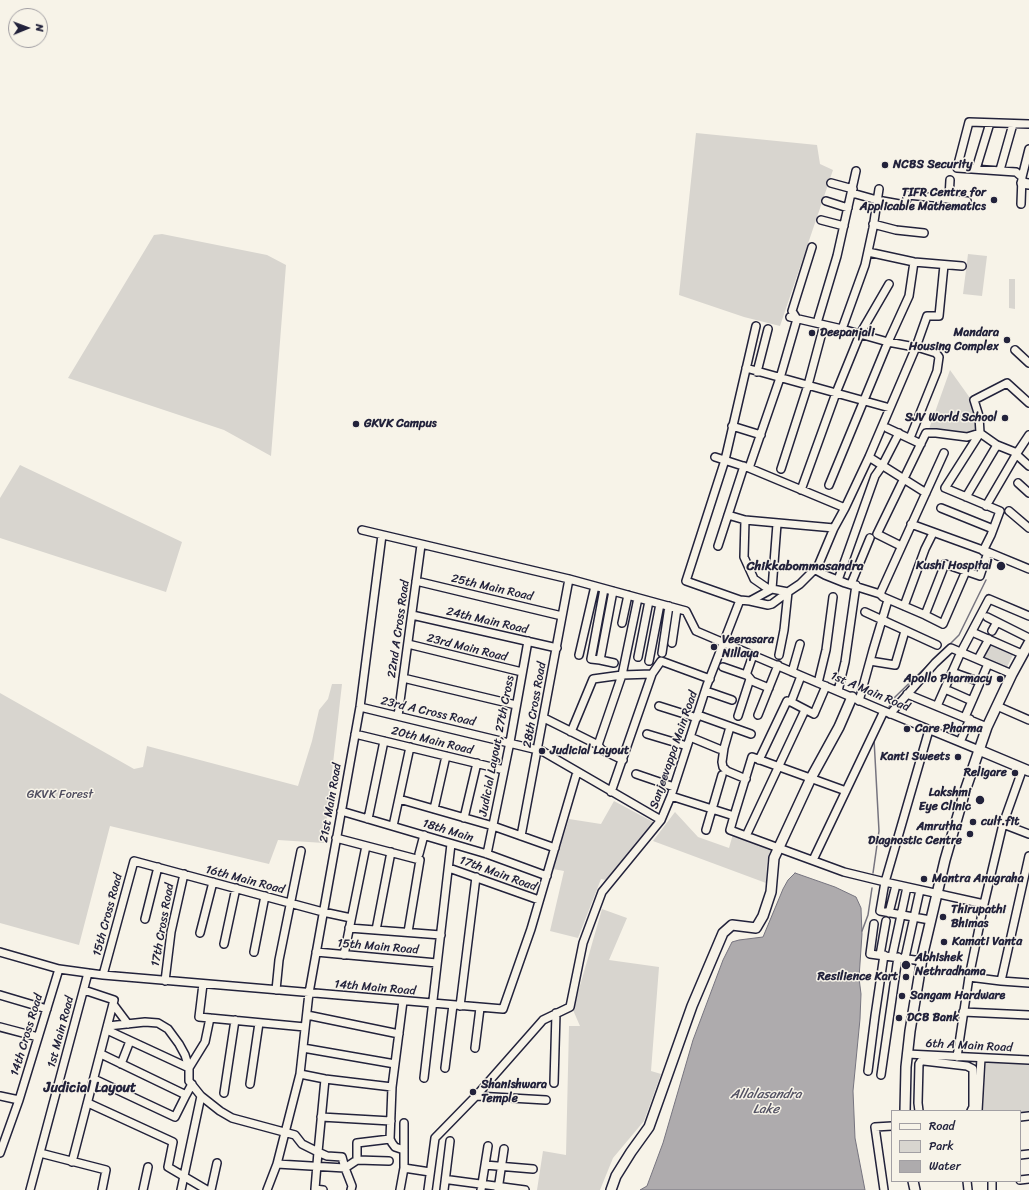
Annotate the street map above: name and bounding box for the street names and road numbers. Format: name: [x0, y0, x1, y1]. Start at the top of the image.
street label: 25th Main Road: [450, 572, 534, 604]
street label: 22nd A Cross Road: [385, 579, 413, 679]
street label: 24th Main Road: [445, 605, 529, 637]
street label: 23rd Main Road: [425, 631, 509, 665]
street label: 28th Cross Road: [520, 661, 550, 749]
street label: 1st A Main Road: [828, 669, 912, 715]
street label: Judicial Layout, 27th Cross: [476, 675, 518, 817]
street label: Sanjeevappa Main Road: [647, 689, 701, 811]
street label: 23rd A Cross Road: [379, 694, 477, 730]
street label: 20th Main Road: [390, 724, 474, 758]
street label: 21st Main Road: [317, 762, 345, 844]
street label: 18th Main: [421, 816, 475, 846]
street label: 17th Main Road: [457, 853, 539, 895]
street label: 16th Main Road: [204, 863, 286, 897]
street label: 15th Cross Road: [90, 872, 126, 958]
street label: 17th Cross Road: [149, 882, 177, 968]
street label: 15th Main Road: [337, 936, 419, 958]
street label: 14th Main Road: [334, 977, 416, 999]
street label: 14th Cross Road: [8, 992, 46, 1078]
street label: 1st Main Road: [45, 995, 77, 1069]
street label: 6th A Main Road: [925, 1037, 1013, 1055]

